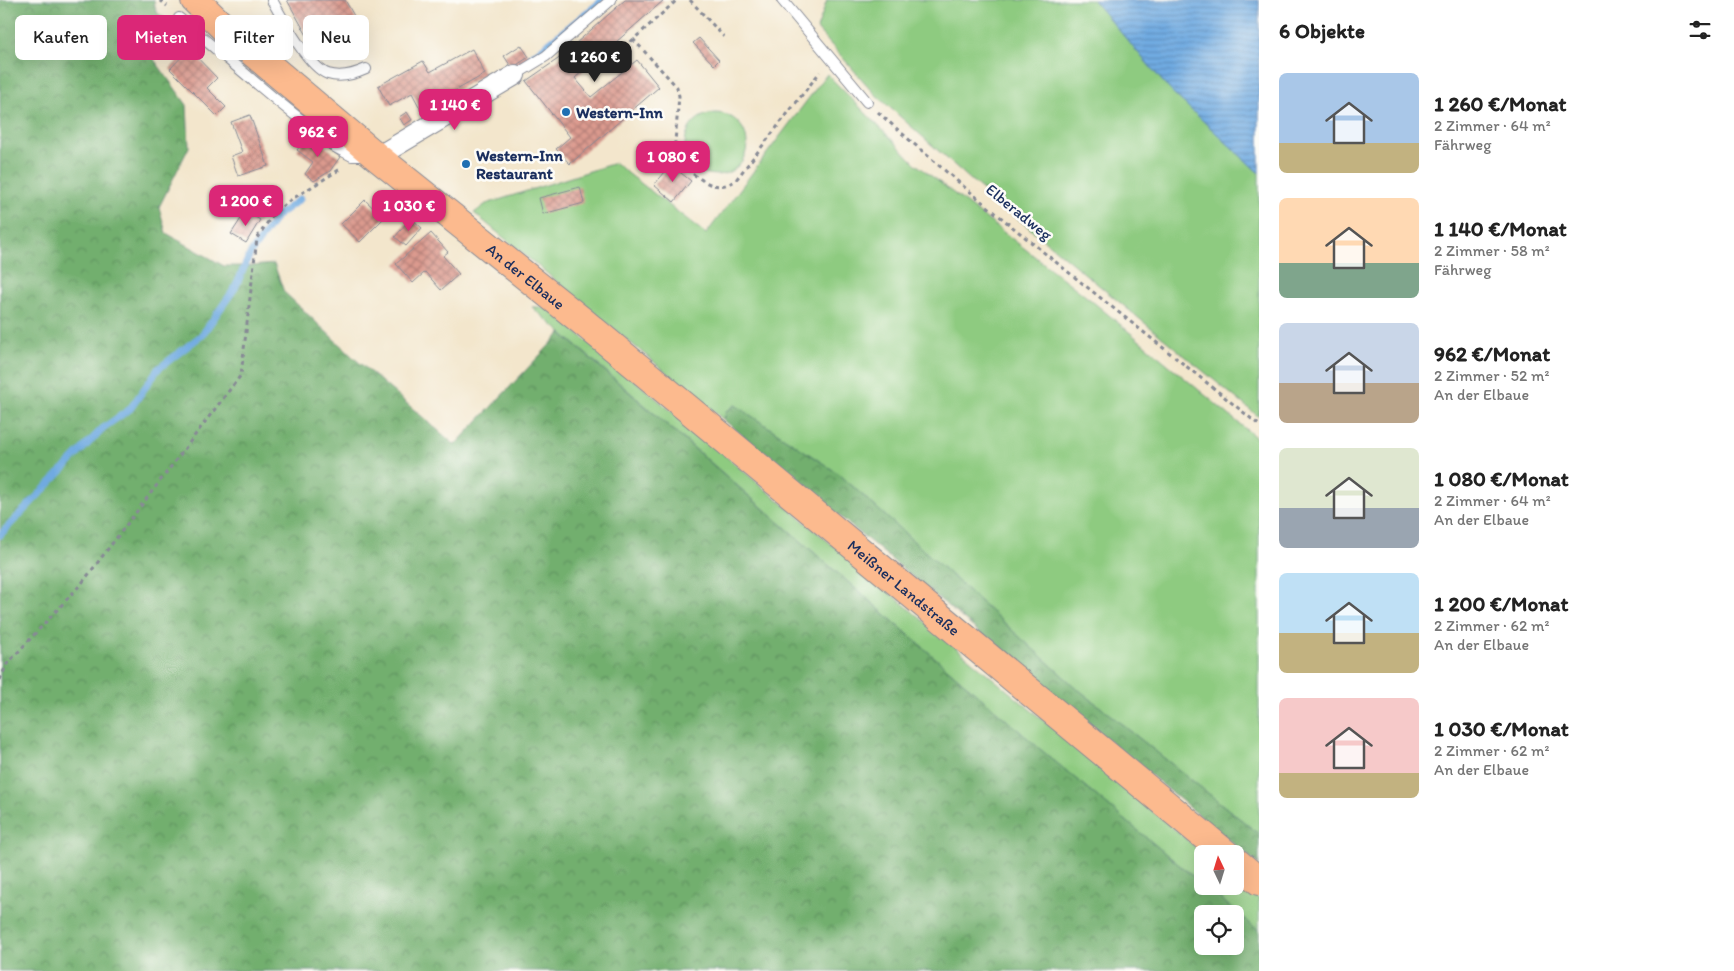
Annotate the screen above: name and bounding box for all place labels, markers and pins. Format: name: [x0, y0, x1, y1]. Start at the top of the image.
pin: 1 260 €: [549, 41, 641, 83]
pin: 1 140 €: [409, 88, 501, 131]
place label: Western-Inn: [576, 103, 664, 122]
marker: Western-Inn: [560, 106, 572, 118]
pin: 962 €: [283, 116, 353, 158]
pin: 1 080 €: [627, 140, 719, 183]
place label: Western-Inn Restaurant: [476, 146, 564, 183]
marker: Western-Inn Restaurant: [460, 158, 472, 170]
pin: 1 200 €: [200, 184, 292, 227]
pin: 1 030 €: [363, 190, 455, 232]

